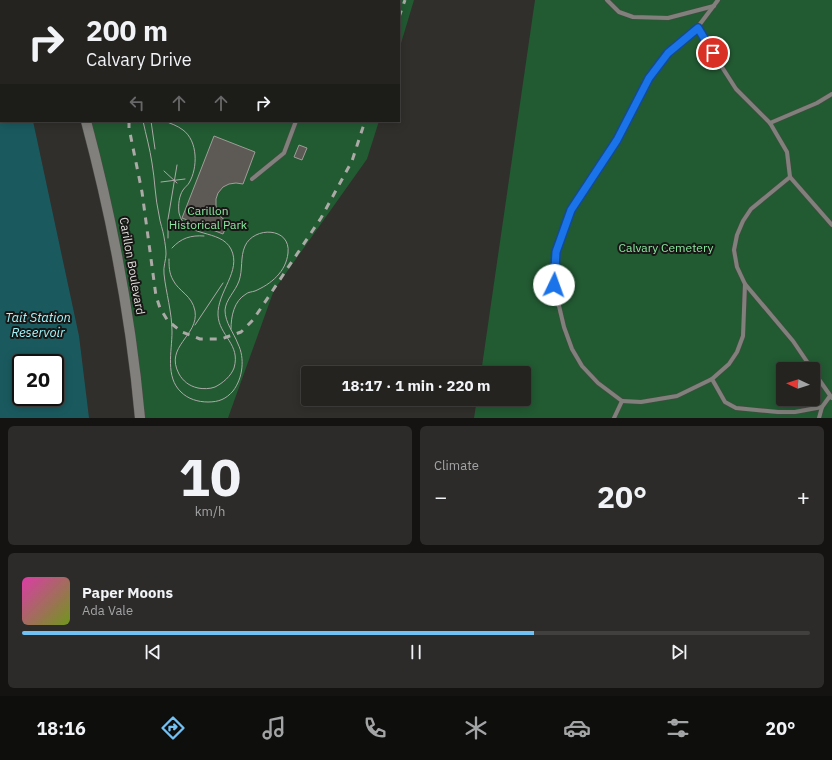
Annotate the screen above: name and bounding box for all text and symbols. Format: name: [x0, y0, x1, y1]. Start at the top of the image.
text: 200 m: [86, 12, 168, 49]
icon: right: [20, 16, 72, 68]
pin: [696, 36, 730, 70]
icon: arrive: [702, 42, 724, 64]
text: Calvary Drive: [86, 48, 192, 71]
icon: left: [126, 92, 148, 114]
icon: ahead: [168, 92, 190, 114]
icon: ahead: [210, 92, 232, 114]
icon: right: [252, 92, 274, 114]
park label: Carillon Historical Park: [169, 203, 248, 232]
street label: Carillon Boulevard: [117, 216, 148, 316]
park label: Calvary Cemetery: [619, 240, 713, 255]
position arrow: [533, 264, 575, 306]
water label: Tait Station Reservoir: [5, 309, 71, 341]
speed limit sign: 20: [12, 354, 64, 406]
north arrow: [776, 362, 820, 406]
map controls: [776, 362, 820, 406]
text: 18:17 · 1 min · 220 m: [342, 376, 490, 395]
text: 10: [179, 443, 241, 510]
text: Climate: [434, 457, 479, 474]
text: 20°: [597, 477, 647, 516]
text: −: [434, 482, 447, 511]
text: +: [797, 482, 810, 511]
text: km/h: [195, 503, 225, 520]
text: Paper Moons: [82, 583, 173, 602]
text: Ada Vale: [82, 602, 133, 619]
icon: previous: [142, 641, 164, 663]
icon: pause: [405, 641, 427, 663]
icon: next: [668, 641, 690, 663]
icon: directions: [159, 714, 187, 742]
icon: music: [260, 714, 288, 742]
icon: phone: [361, 714, 389, 742]
icon: climate: [462, 714, 490, 742]
icon: car: [563, 714, 591, 742]
icon: filters: [664, 714, 692, 742]
text: 18:16: [37, 717, 86, 740]
text: 20°: [765, 717, 795, 740]

